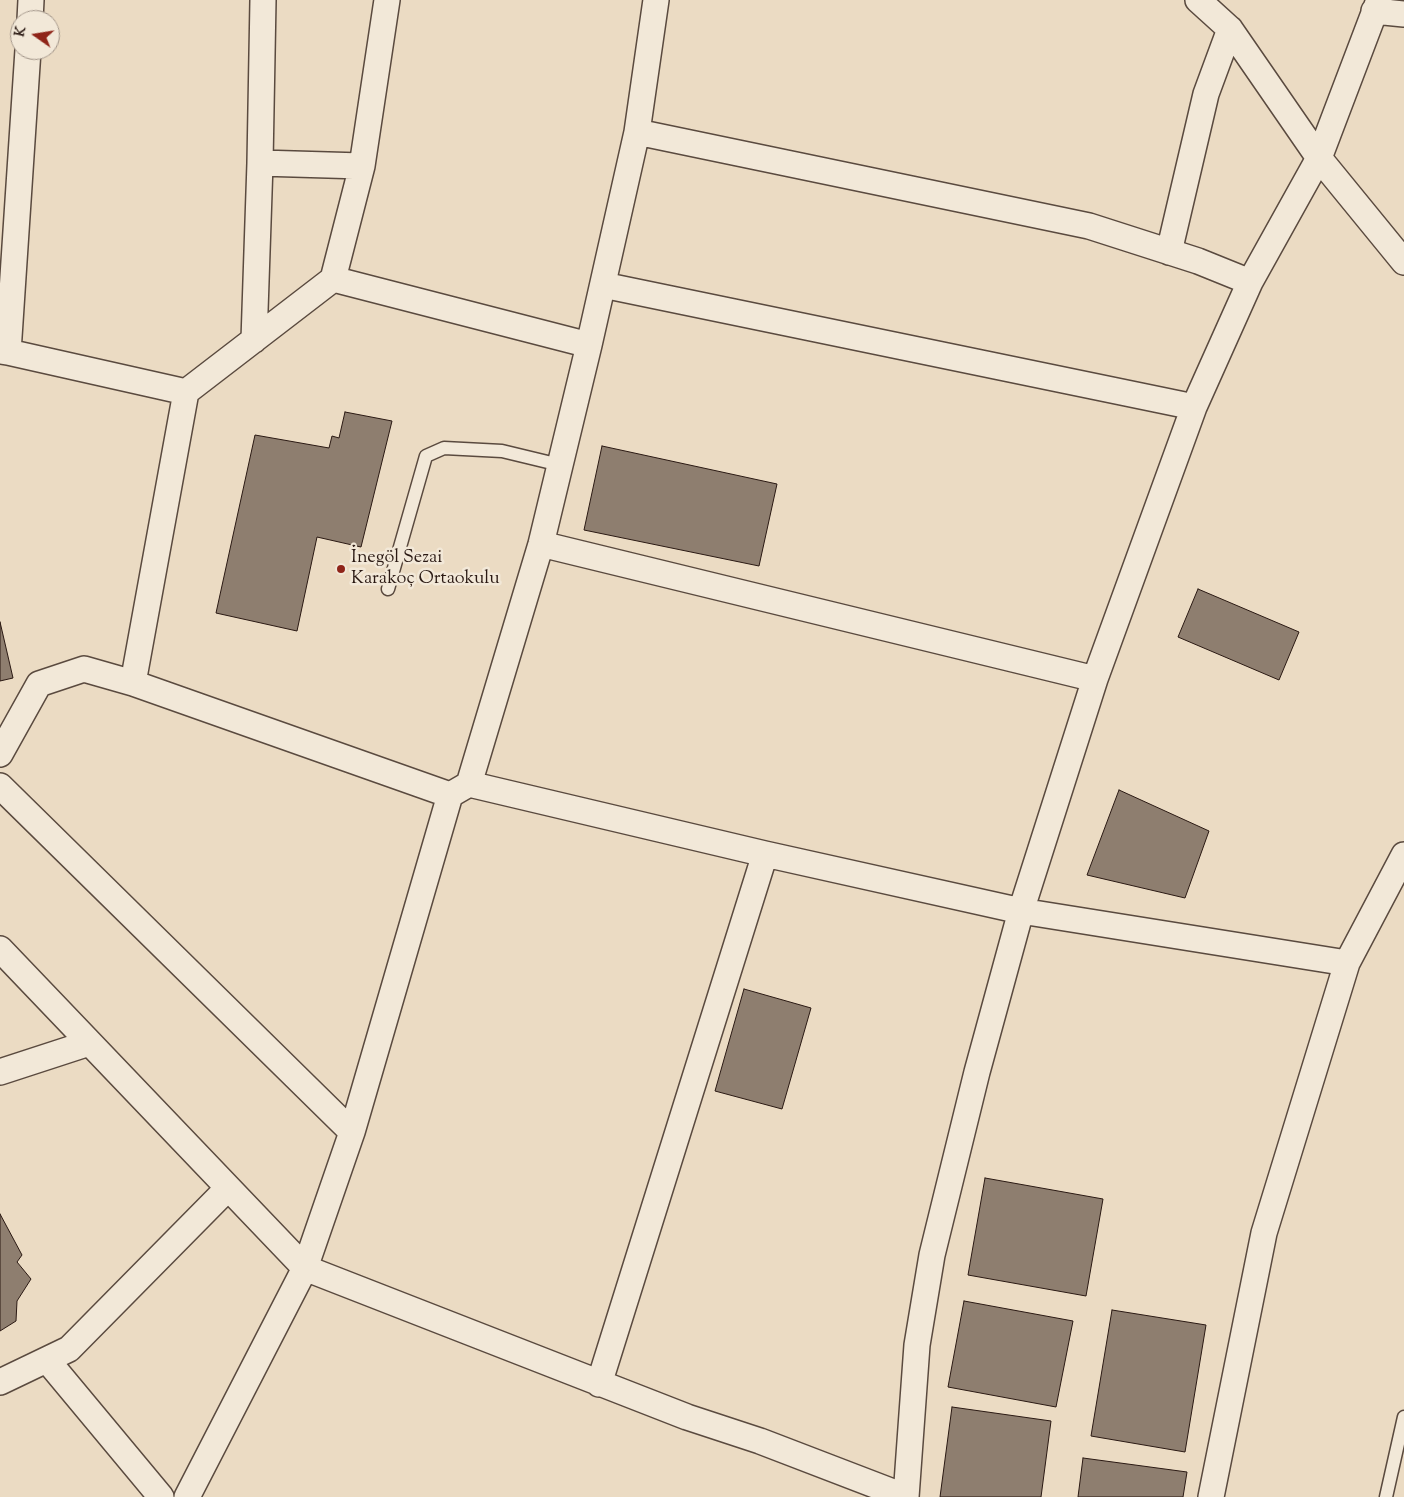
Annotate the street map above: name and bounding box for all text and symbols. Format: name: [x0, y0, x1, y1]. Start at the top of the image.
north arrow: [10, 10, 60, 60]
text: K: [10, 25, 32, 39]
place label: İnegöl Sezai Karakoç Ortaokulu: [351, 548, 500, 590]
marker: İnegöl Sezai Karakoç Ortaokulu: [335, 563, 347, 575]

